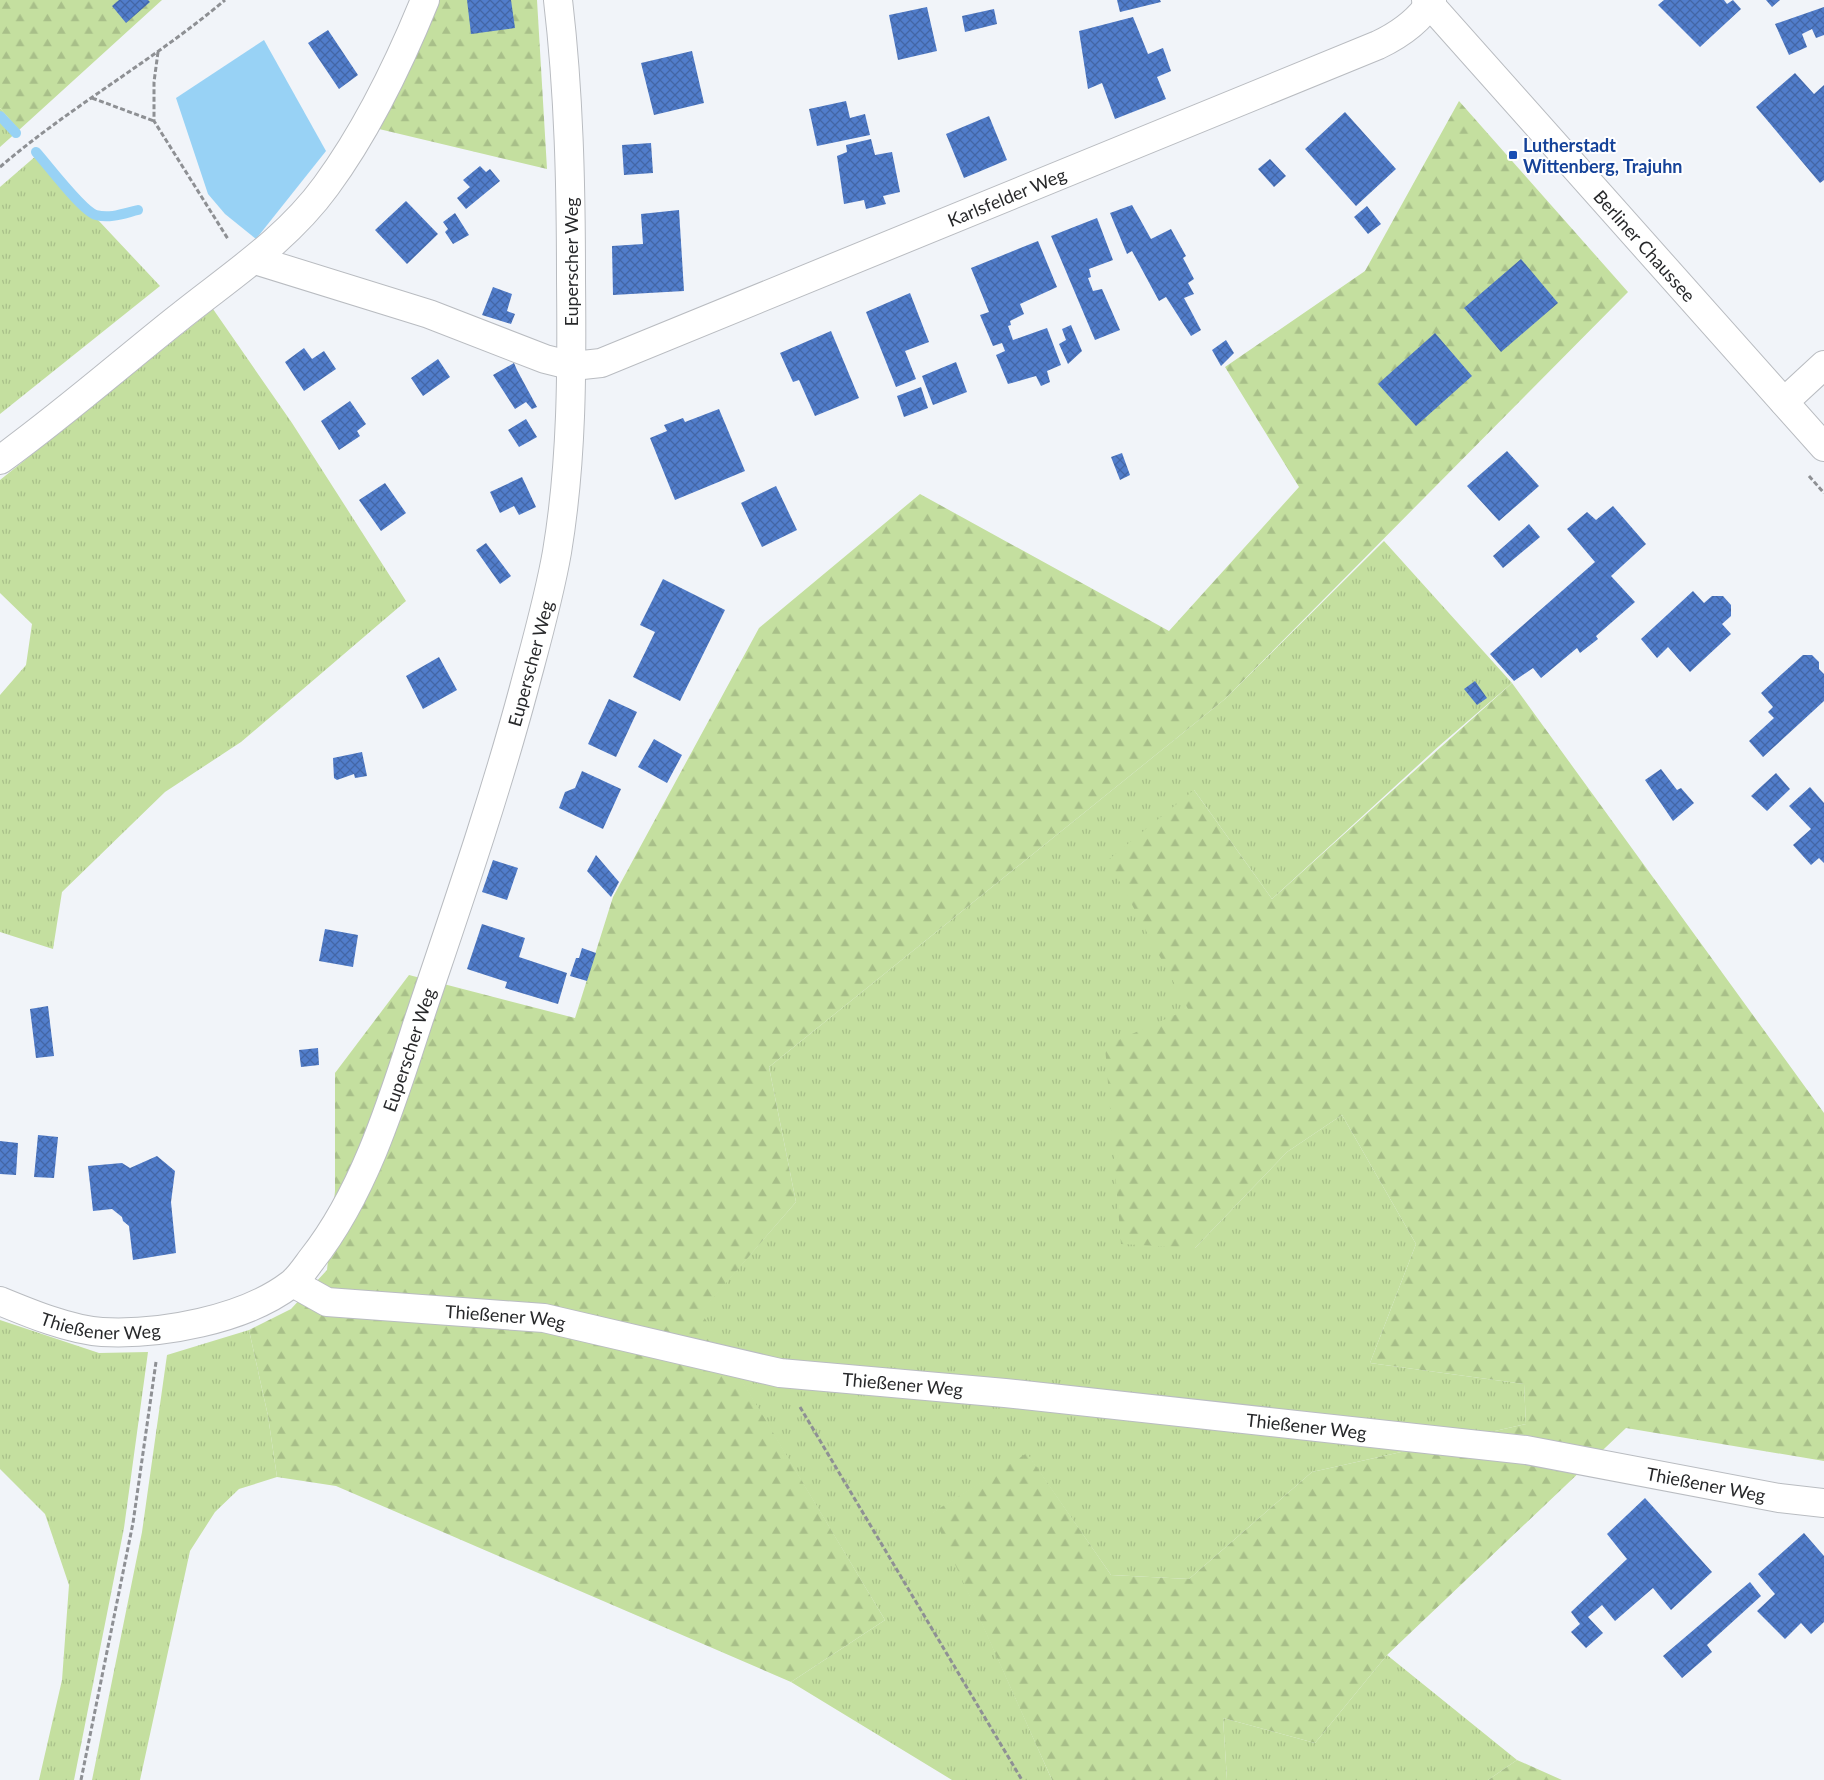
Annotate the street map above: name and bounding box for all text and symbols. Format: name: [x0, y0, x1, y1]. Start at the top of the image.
place label: Lutherstadt Wittenberg, Trajuhn: [1523, 134, 1682, 177]
marker: Lutherstadt Wittenberg, Trajuhn: [1507, 149, 1519, 161]
street label: Karlsfelder Weg: [944, 163, 1069, 231]
street label: Berliner Chaussee: [1589, 185, 1700, 306]
street label: Euperscher Weg: [560, 197, 582, 327]
street label: Euperscher Weg: [503, 598, 557, 729]
street label: Euperscher Weg: [378, 985, 440, 1115]
street label: Thießener Weg: [444, 1300, 568, 1334]
street label: Thießener Weg: [38, 1307, 161, 1343]
street label: Thießener Weg: [841, 1368, 964, 1400]
street label: Thießener Weg: [1245, 1408, 1368, 1443]
street label: Thießener Weg: [1644, 1462, 1767, 1506]

